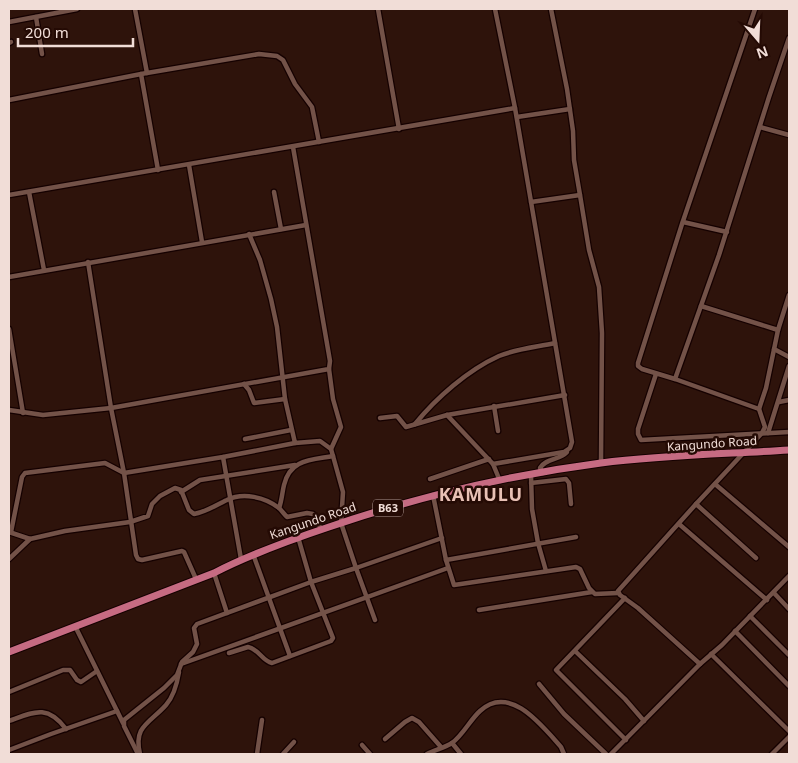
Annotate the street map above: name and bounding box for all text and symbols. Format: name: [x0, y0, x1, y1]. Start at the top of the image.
scale bar: [18, 15, 132, 47]
north arrow: [733, 15, 783, 65]
text: 200 m: [25, 22, 69, 42]
text: N: [754, 42, 771, 64]
street label: Kangundo Road: [666, 432, 758, 455]
district label: KAMULU: [439, 482, 523, 506]
street label: Kangundo Road: [267, 498, 358, 543]
road number: B63: [373, 499, 403, 516]

